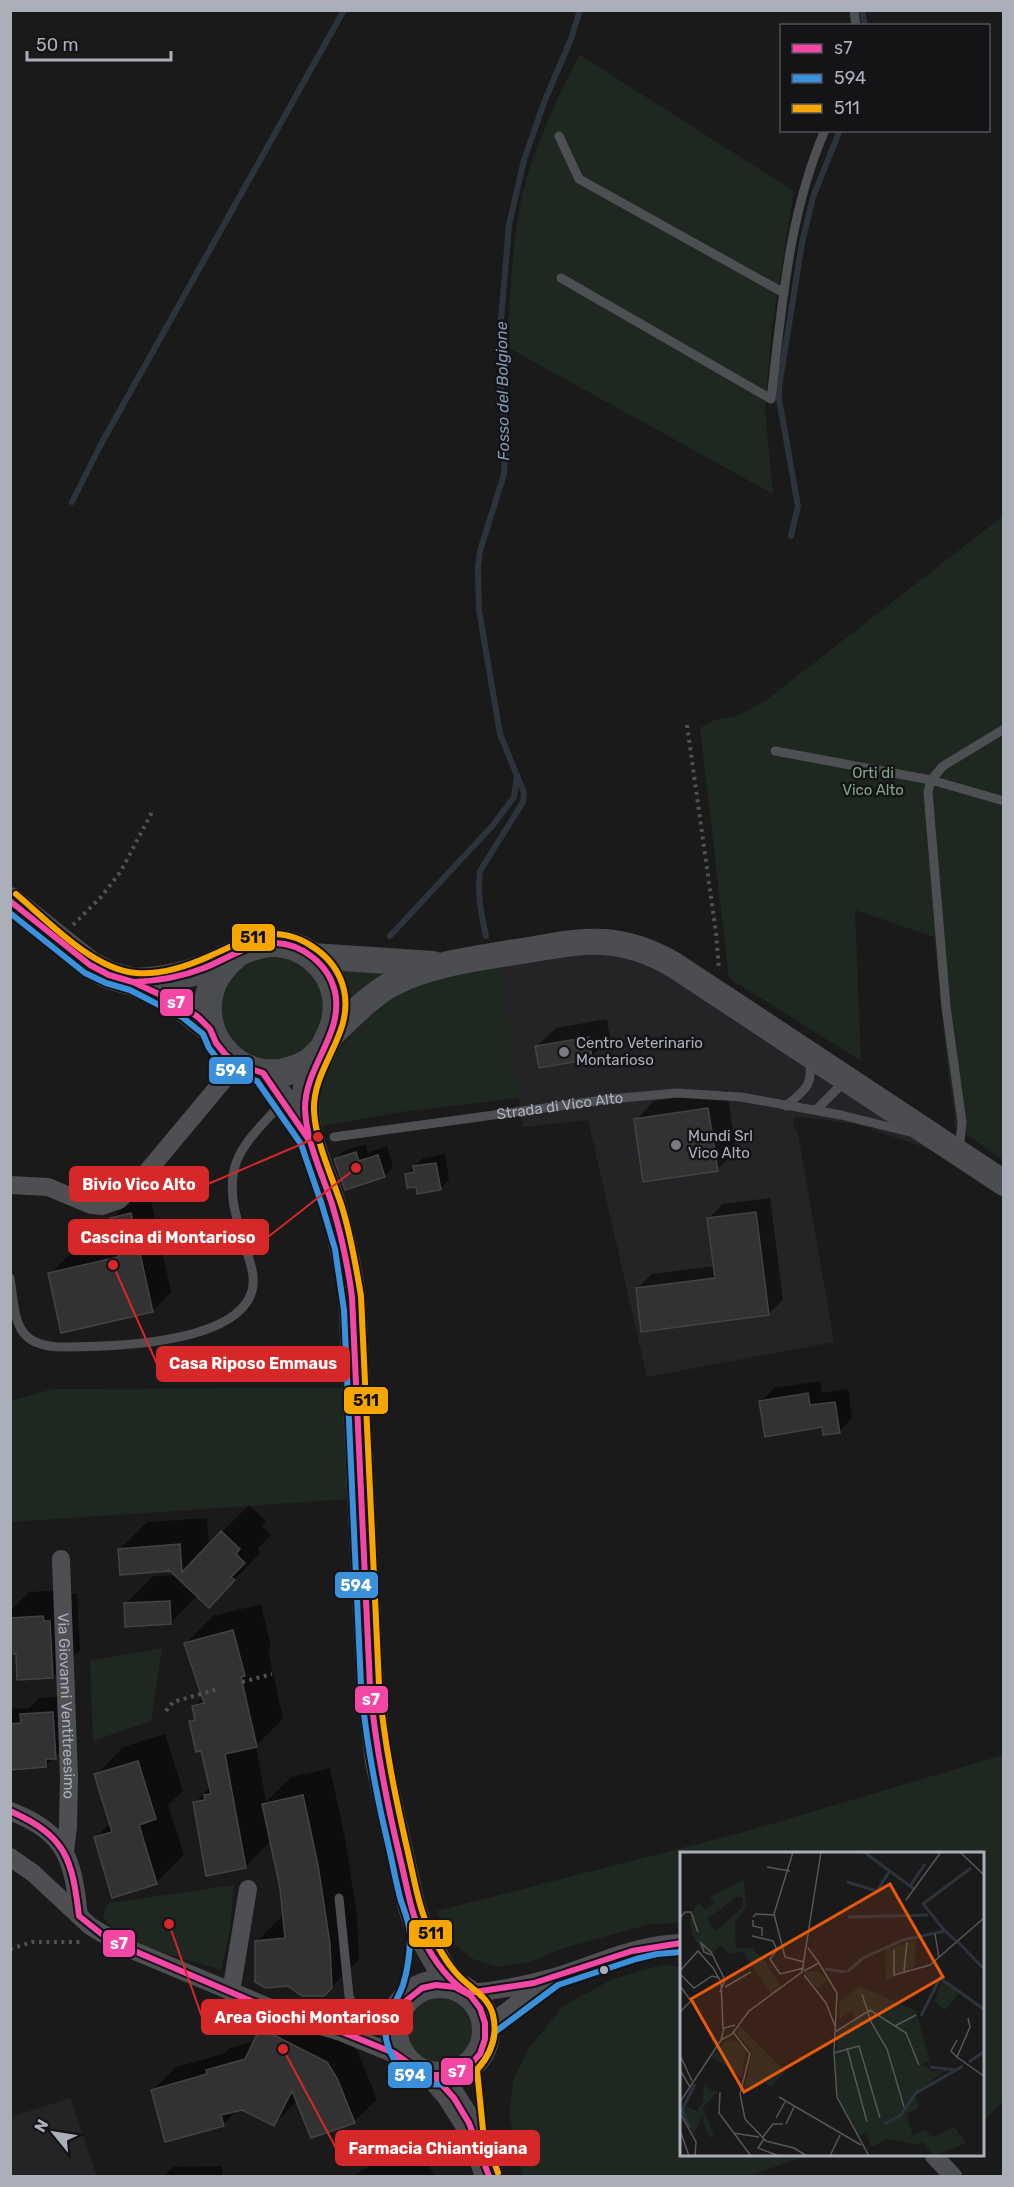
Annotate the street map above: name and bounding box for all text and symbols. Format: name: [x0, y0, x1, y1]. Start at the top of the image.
scale bar: [27, 24, 171, 62]
legend: [780, 24, 990, 132]
text: 50 m: [36, 34, 79, 56]
text: s7: [834, 37, 852, 59]
text: 594: [834, 67, 866, 89]
text: 511: [834, 97, 860, 119]
water label: Fosso del Bolgione: [492, 321, 513, 461]
park label: Orti di Vico Alto: [842, 764, 904, 799]
line badge: 511: [231, 923, 276, 952]
text: 511: [240, 928, 266, 947]
line badge: s7: [159, 988, 194, 1017]
text: s7: [167, 993, 185, 1012]
place label: Centro Veterinario Montarioso: [576, 1034, 703, 1069]
marker: Centro Veterinario Montarioso: [557, 1045, 571, 1059]
line badge: 594: [208, 1056, 254, 1085]
text: 594: [215, 1061, 247, 1080]
street label: Strada di Vico Alto: [495, 1089, 624, 1124]
place label: Mundi Srl Vico Alto: [688, 1127, 753, 1162]
marker: Mundi Srl Vico Alto: [669, 1138, 683, 1152]
callout: Bivio Vico Alto: [70, 1167, 208, 1201]
text: Bivio Vico Alto: [82, 1175, 196, 1194]
callout: Cascina di Montarioso: [69, 1220, 268, 1254]
text: Cascina di Montarioso: [80, 1228, 256, 1247]
callout: Casa Riposo Emmaus: [157, 1347, 349, 1381]
text: Casa Riposo Emmaus: [169, 1354, 337, 1373]
line badge: 511: [343, 1386, 389, 1415]
text: 511: [353, 1391, 379, 1410]
line badge: 594: [334, 1571, 379, 1599]
text: 594: [340, 1576, 372, 1595]
street label: Via Giovanni Ventitreesimo: [54, 1612, 78, 1799]
line badge: s7: [354, 1685, 389, 1714]
text: s7: [362, 1690, 380, 1709]
inset map: [680, 1852, 984, 2157]
line badge: 511: [408, 1919, 453, 1948]
text: 511: [418, 1924, 444, 1943]
line badge: s7: [102, 1929, 136, 1958]
text: s7: [110, 1934, 128, 1953]
unlabelled marker: [598, 1964, 610, 1976]
callout: Area Giochi Montarioso: [202, 2000, 412, 2034]
text: Area Giochi Montarioso: [214, 2008, 400, 2027]
line badge: s7: [440, 2057, 474, 2086]
line badge: 594: [387, 2061, 433, 2089]
text: s7: [448, 2062, 466, 2081]
text: 594: [394, 2066, 426, 2085]
north arrow: [24, 2103, 84, 2163]
text: N: [30, 2116, 53, 2135]
callout: Farmacia Chiantigiana: [336, 2131, 539, 2165]
text: Farmacia Chiantigiana: [348, 2139, 528, 2158]

